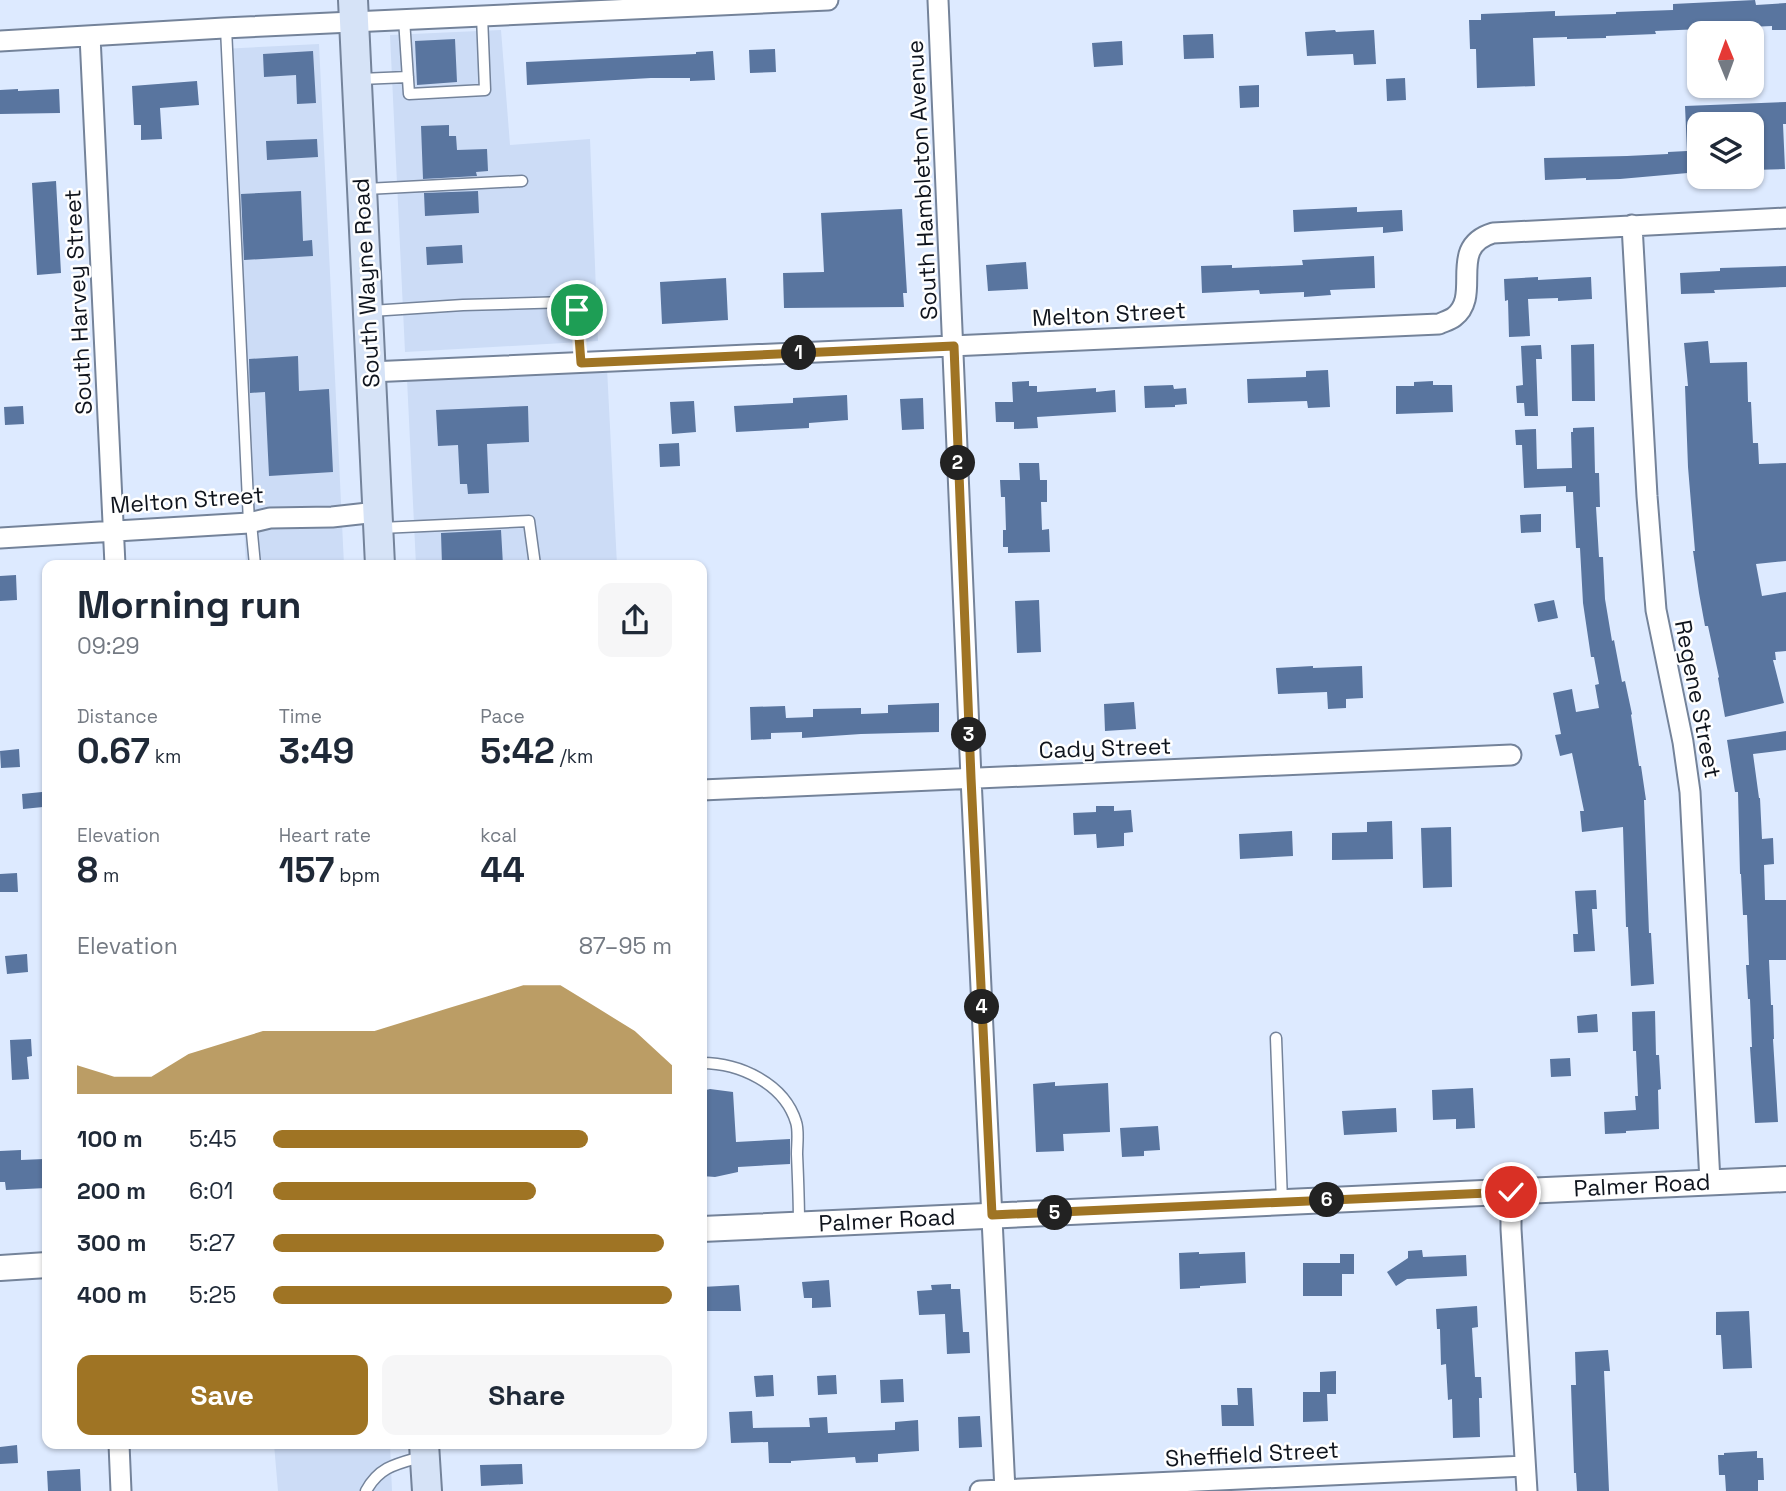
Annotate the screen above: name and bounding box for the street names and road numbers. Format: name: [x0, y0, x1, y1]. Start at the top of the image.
street label: South Hambleton Avenue: [900, 39, 944, 321]
street label: South Wayne Road: [346, 177, 386, 389]
street label: South Harvey Street: [57, 188, 99, 416]
street label: Melton Street: [1031, 295, 1187, 333]
street label: Melton Street: [109, 480, 265, 520]
street label: Regene Street: [1668, 617, 1728, 781]
street label: Cady Street: [1038, 731, 1172, 765]
street label: Palmer Road: [1573, 1166, 1711, 1204]
street label: Palmer Road: [818, 1201, 956, 1239]
street label: Sheffield Street: [1164, 1434, 1340, 1474]

